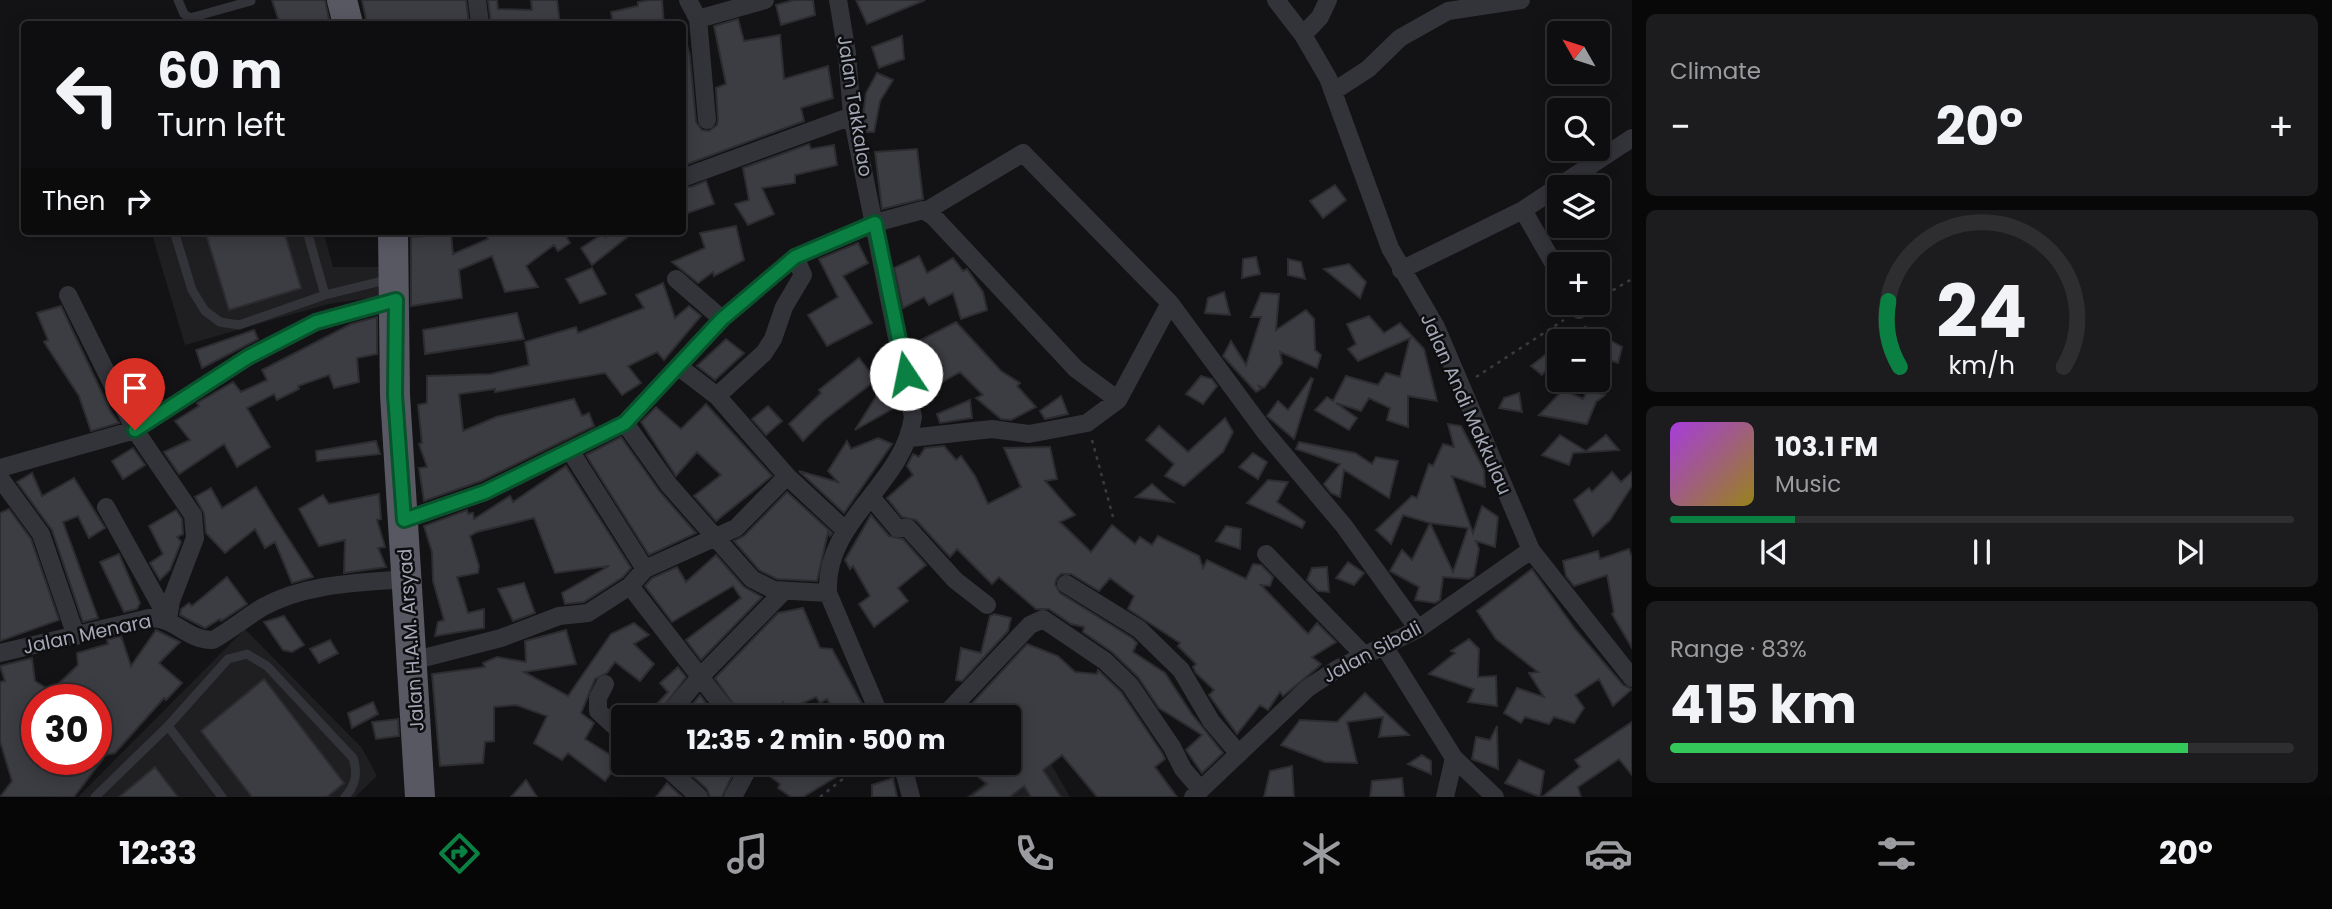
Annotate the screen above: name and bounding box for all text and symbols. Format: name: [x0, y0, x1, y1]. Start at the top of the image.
north arrow: [1547, 21, 1610, 84]
map controls: [1547, 21, 1610, 392]
street label: Jalan Takkalao: [830, 33, 880, 179]
text: 60 m: [157, 37, 282, 105]
icon: left: [42, 49, 133, 140]
text: Climate: [1670, 55, 1761, 87]
text: 20°: [1936, 90, 2023, 163]
button: search: [1547, 98, 1610, 161]
text: −: [1670, 100, 1691, 153]
text: +: [2268, 100, 2294, 153]
text: Turn left: [157, 102, 286, 147]
button: layers: [1547, 175, 1610, 238]
icon: right: [119, 182, 157, 220]
text: Then: [42, 183, 105, 219]
button: +: [1547, 252, 1610, 315]
text: 24: [1937, 261, 2027, 362]
street label: Jalan Andi Makkulau: [1414, 309, 1518, 499]
button: −: [1547, 329, 1610, 392]
position arrow: [869, 337, 943, 411]
text: km/h: [1949, 347, 2015, 382]
pin: [105, 358, 165, 430]
icon: arrive: [116, 369, 154, 407]
text: 103.1 FM: [1775, 429, 1878, 465]
text: Music: [1775, 468, 1841, 500]
icon: previous: [1755, 533, 1793, 571]
icon: pause: [1963, 533, 2001, 571]
icon: next: [2171, 533, 2209, 571]
street label: Jalan H.A.M. Arsyad: [391, 548, 431, 732]
street label: Jalan Menara: [20, 607, 154, 661]
street label: Jalan Sibali: [1318, 615, 1426, 689]
text: Range · 83%: [1670, 633, 1807, 665]
text: 415 km: [1670, 668, 1857, 741]
speed limit sign: 30: [21, 684, 112, 775]
text: 12:35 · 2 min · 500 m: [686, 722, 946, 758]
icon: directions: [435, 829, 484, 878]
icon: music: [723, 829, 772, 878]
icon: phone: [1010, 829, 1059, 878]
icon: climate: [1297, 829, 1346, 878]
icon: car: [1584, 829, 1633, 878]
icon: filters: [1872, 829, 1921, 878]
text: 12:33: [119, 830, 197, 875]
text: 20°: [2159, 830, 2213, 875]

